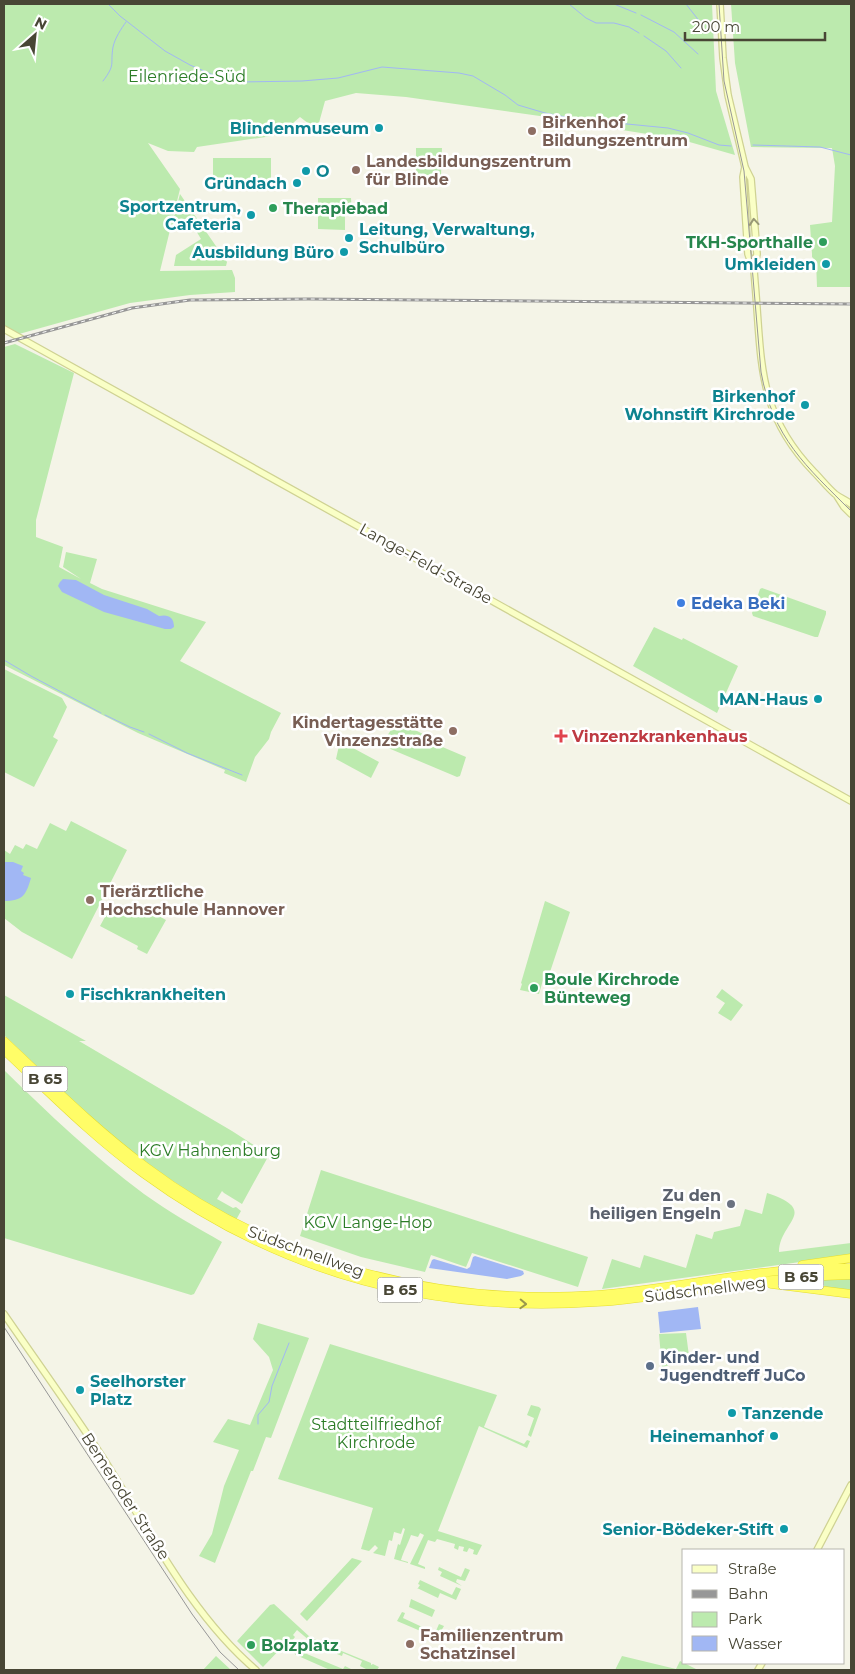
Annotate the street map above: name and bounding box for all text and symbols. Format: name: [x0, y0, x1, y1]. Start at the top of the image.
north arrow: [10, 10, 60, 60]
scale bar: [685, 10, 825, 42]
text: N: [32, 13, 50, 34]
text: 200 m: [692, 17, 740, 36]
park label: Eilenriede-Süd: [128, 67, 246, 86]
place label: Birkenhof Bildungszentrum: [542, 113, 688, 150]
place label: Blindenmuseum: [230, 119, 369, 138]
marker: Blindenmuseum: [373, 122, 385, 134]
marker: Birkenhof Bildungszentrum: [526, 125, 538, 137]
place label: Landesbildungszentrum für Blinde: [366, 152, 571, 189]
place label: O: [316, 162, 330, 181]
marker: Landesbildungszentrum für Blinde: [350, 164, 362, 176]
marker: O: [300, 165, 312, 177]
place label: Gründach: [204, 174, 287, 193]
marker: Gründach: [291, 177, 303, 189]
place label: Sportzentrum, Cafeteria: [120, 197, 241, 234]
place label: Therapiebad: [283, 199, 388, 218]
marker: Therapiebad: [267, 202, 279, 214]
marker: Sportzentrum, Cafeteria: [245, 209, 257, 221]
one-way arrow: [749, 218, 760, 226]
place label: Leitung, Verwaltung, Schulbüro: [359, 220, 535, 257]
marker: Leitung, Verwaltung, Schulbüro: [343, 232, 355, 244]
place label: TKH-Sporthalle: [686, 233, 813, 252]
marker: TKH-Sporthalle: [817, 236, 829, 248]
place label: Ausbildung Büro: [191, 243, 334, 262]
marker: Ausbildung Büro: [338, 246, 350, 258]
place label: Umkleiden: [724, 255, 816, 274]
marker: Umkleiden: [820, 258, 832, 270]
place label: Birkenhof Wohnstift Kirchrode: [624, 387, 796, 424]
marker: Birkenhof Wohnstift Kirchrode: [799, 399, 811, 411]
street label: Lange-Feld-Straße: [356, 519, 496, 608]
place label: Edeka Beki: [691, 594, 785, 613]
marker: Edeka Beki: [675, 597, 687, 609]
place label: MAN-Haus: [719, 690, 808, 709]
marker: MAN-Haus: [812, 693, 824, 705]
place label: Kindertagesstätte Vinzenzstraße: [292, 713, 443, 750]
marker: Kindertagesstätte Vinzenzstraße: [447, 725, 459, 737]
place label: Vinzenzkrankenhaus: [571, 727, 748, 746]
marker: Vinzenzkrankenhaus: [554, 729, 568, 743]
place label: Tierärztliche Hochschule Hannover: [100, 882, 285, 919]
marker: Tierärztliche Hochschule Hannover: [84, 894, 96, 906]
place label: Boule Kirchrode Bünteweg: [544, 970, 679, 1007]
marker: Boule Kirchrode Bünteweg: [528, 982, 540, 994]
place label: Fischkrankheiten: [80, 985, 226, 1004]
marker: Fischkrankheiten: [64, 988, 76, 1000]
road number: B 65: [22, 1066, 68, 1092]
park label: KGV Hahnenburg: [139, 1141, 281, 1160]
place label: Zu den heiligen Engeln: [589, 1186, 721, 1223]
marker: Zu den heiligen Engeln: [725, 1198, 737, 1210]
park label: KGV Lange-Hop: [304, 1213, 433, 1232]
street label: Südschnellweg: [245, 1222, 367, 1281]
road number: B 65: [778, 1264, 824, 1290]
street label: Südschnellweg: [643, 1273, 767, 1306]
road number: B 65: [378, 1278, 422, 1302]
one-way arrow: [520, 1299, 528, 1309]
place label: Kinder- und Jugendtreff JuCo: [659, 1348, 806, 1385]
marker: Kinder- und Jugendtreff JuCo: [644, 1360, 656, 1372]
place label: Seelhorster Platz: [90, 1372, 186, 1409]
marker: Seelhorster Platz: [74, 1384, 86, 1396]
place label: Tanzende: [742, 1404, 823, 1423]
marker: Tanzende: [726, 1407, 738, 1419]
park label: Stadtteilfriedhof Kirchrode: [311, 1415, 441, 1452]
place label: Heinemanhof: [649, 1427, 765, 1446]
street label: Bemeroder Straße: [77, 1429, 174, 1563]
marker: Heinemanhof: [768, 1430, 780, 1442]
place label: Senior-Bödeker-Stift: [602, 1520, 774, 1539]
marker: Senior-Bödeker-Stift: [778, 1523, 790, 1535]
legend: [682, 1549, 845, 1664]
text: Straße: [728, 1559, 777, 1578]
text: Bahn: [728, 1584, 768, 1603]
text: Park: [728, 1609, 762, 1628]
place label: Familienzentrum Schatzinsel: [420, 1626, 564, 1663]
text: Wasser: [728, 1634, 782, 1653]
place label: Bolzplatz: [261, 1636, 339, 1655]
marker: Familienzentrum Schatzinsel: [404, 1638, 416, 1650]
marker: Bolzplatz: [245, 1639, 257, 1651]

